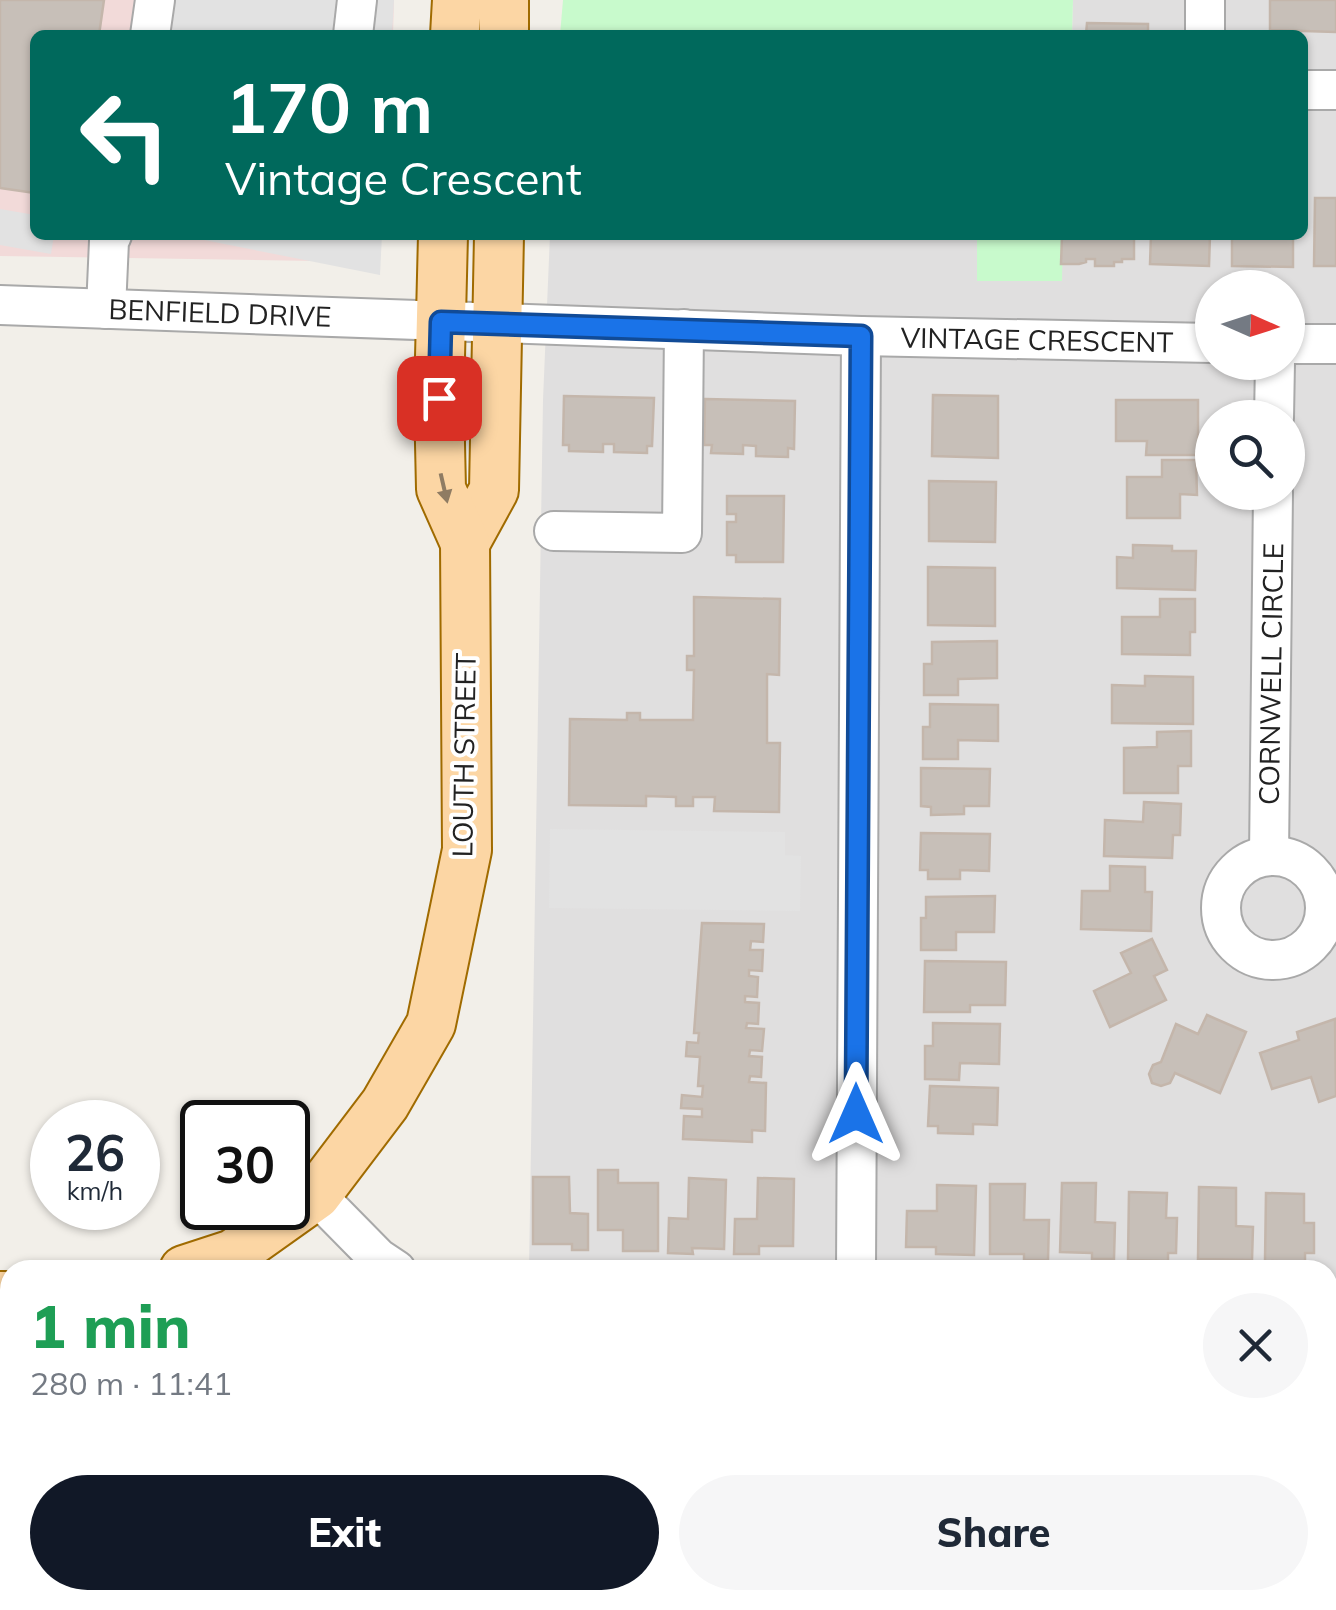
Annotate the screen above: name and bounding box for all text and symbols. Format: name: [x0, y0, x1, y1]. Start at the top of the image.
text: 170 m: [225, 63, 433, 151]
icon: left: [60, 70, 190, 200]
text: Vintage Crescent: [225, 150, 582, 206]
north arrow: [1195, 270, 1305, 380]
map controls: [1195, 270, 1305, 510]
street label: BENFIELD DRIVE: [108, 291, 332, 334]
street label: VINTAGE CRESCENT: [900, 320, 1174, 359]
pin: [397, 356, 482, 441]
icon: arrive: [412, 371, 467, 426]
button: search: [1195, 400, 1305, 510]
one-way arrow: [437, 473, 452, 504]
street label: CORNWELL CIRCLE: [1251, 543, 1290, 805]
street label: LOUTH STREET: [444, 652, 483, 858]
position arrow: [804, 1062, 908, 1166]
speed limit sign: 30: [180, 1100, 310, 1230]
text: 26: [65, 1121, 125, 1184]
text: km/h: [67, 1175, 123, 1206]
text: 1 min: [30, 1288, 191, 1363]
button: close: [1203, 1293, 1308, 1398]
text: 280 m · 11:41: [30, 1363, 232, 1403]
button: Exit: [30, 1475, 659, 1590]
button: Share: [679, 1475, 1308, 1590]

